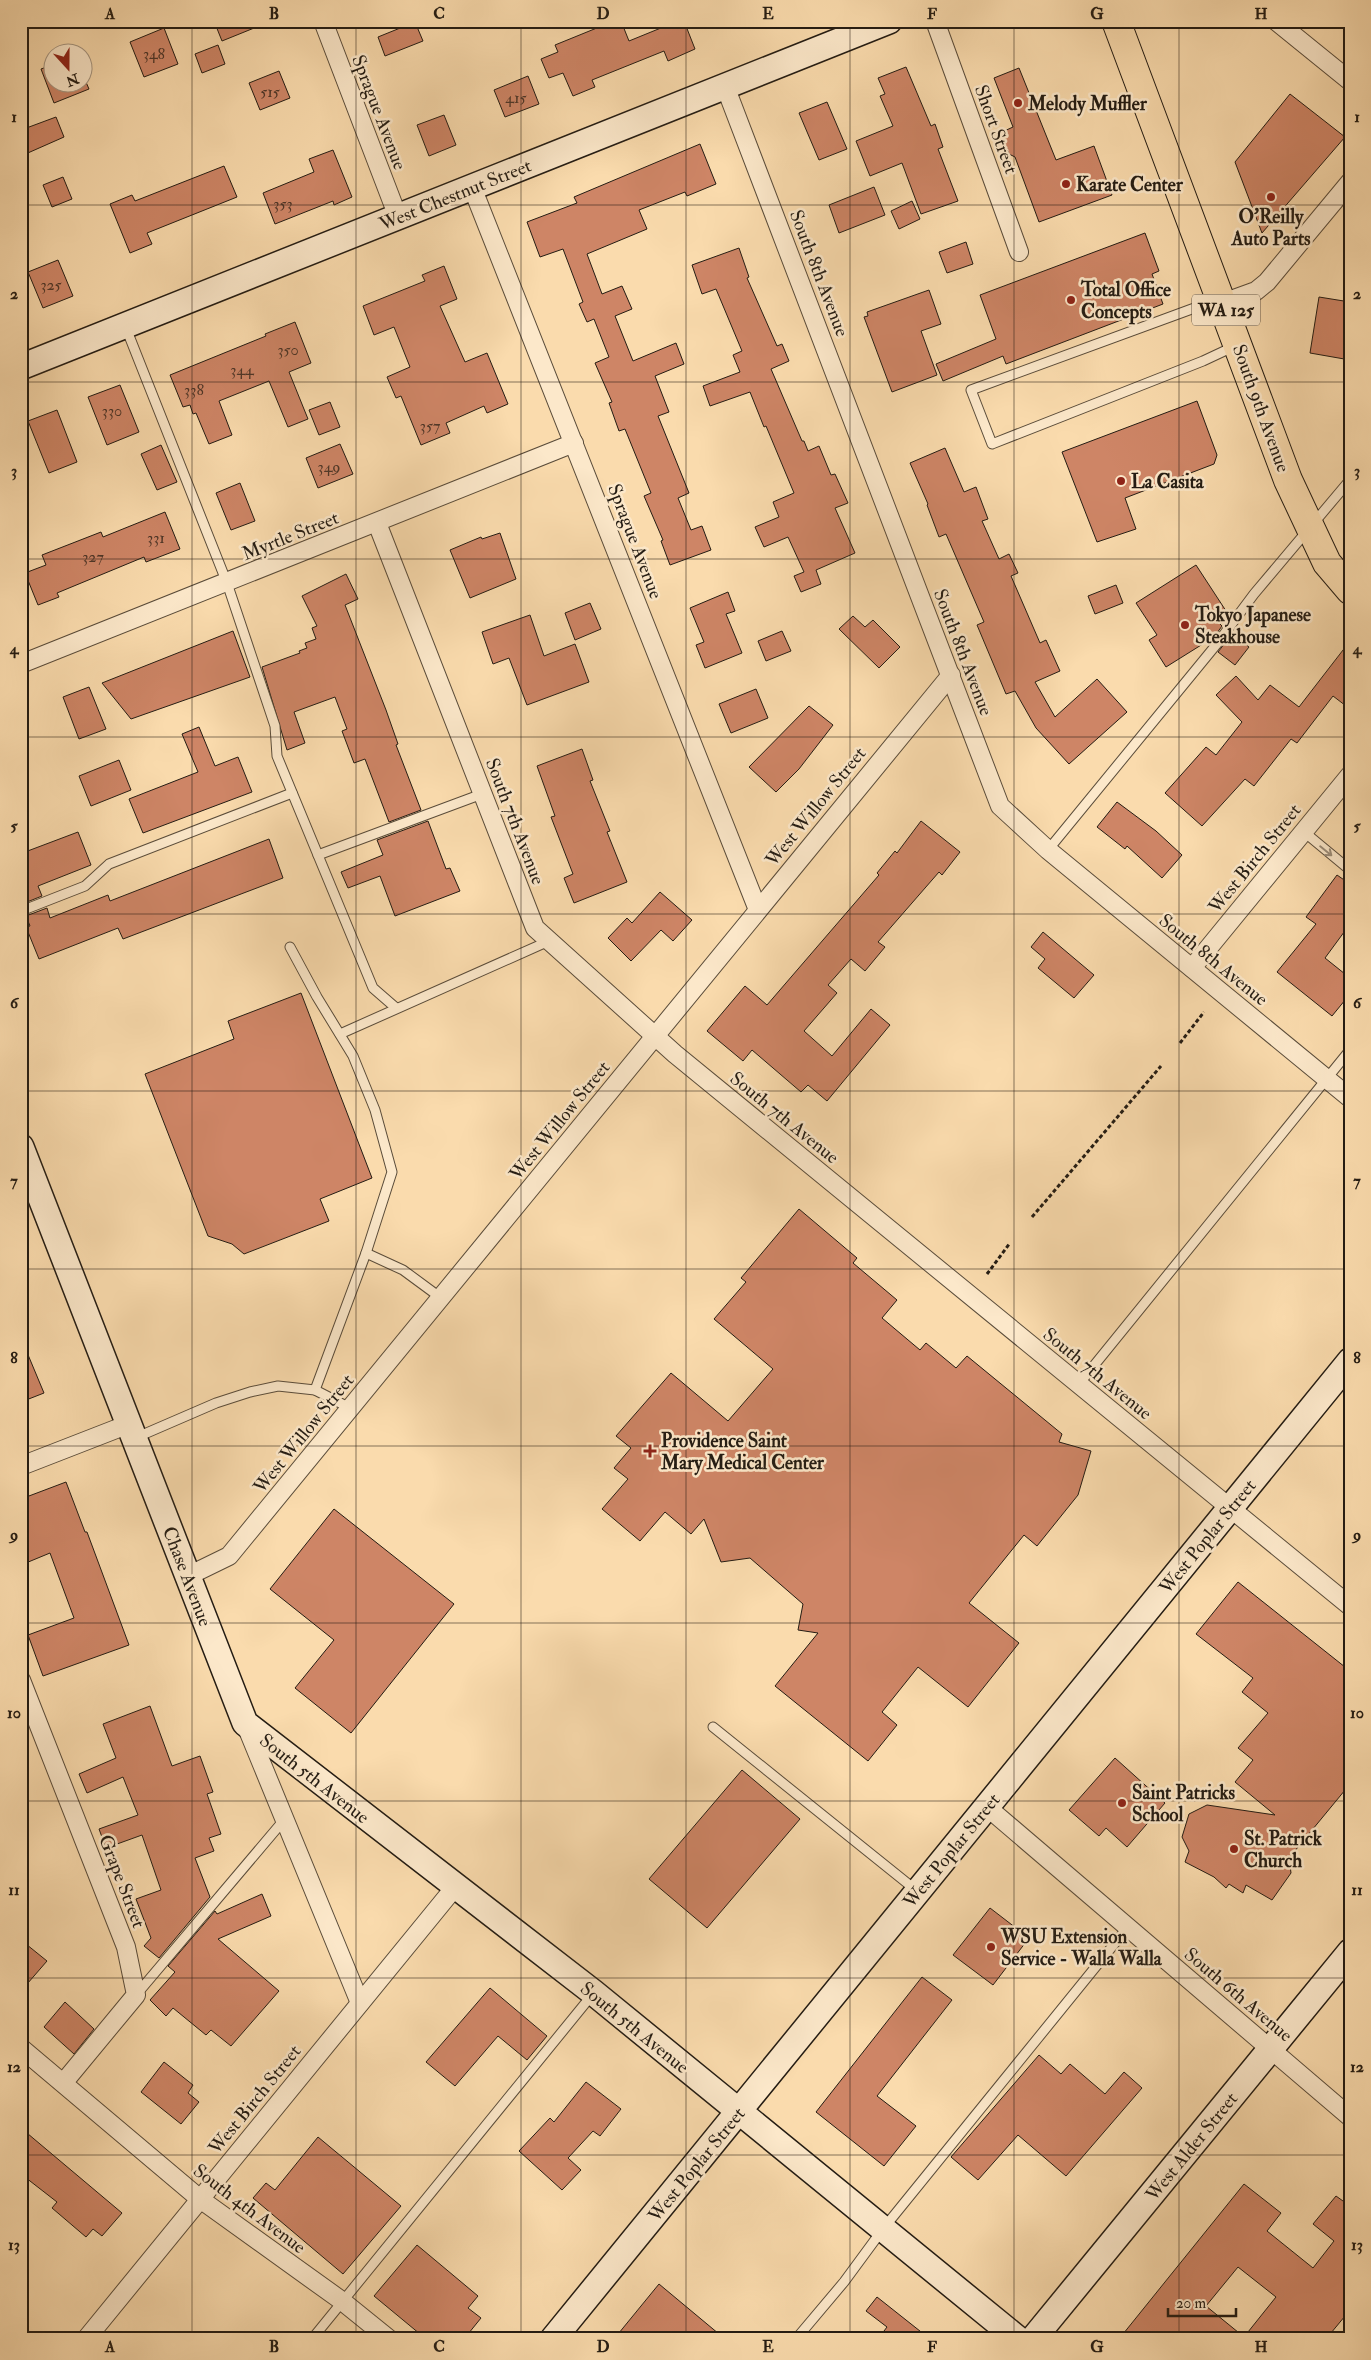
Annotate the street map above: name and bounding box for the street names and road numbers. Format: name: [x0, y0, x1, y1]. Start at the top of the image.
street label: Sprague Avenue: [345, 51, 412, 174]
street label: Short Street: [969, 82, 1023, 177]
street label: West Chestnut Street: [375, 153, 535, 237]
street label: South 8th Avenue: [784, 207, 854, 340]
road number: WA 125: [1192, 294, 1260, 326]
street label: South 9th Avenue: [1227, 341, 1295, 476]
street label: Sprague Avenue: [601, 480, 668, 603]
street label: Myrtle Street: [239, 506, 342, 566]
street label: South 8th Avenue: [928, 586, 998, 719]
street label: West Willow Street: [760, 742, 871, 872]
street label: South 7th Avenue: [480, 755, 550, 888]
street label: West Birch Street: [1203, 799, 1306, 919]
street label: South 8th Avenue: [1154, 908, 1273, 1011]
street label: West Willow Street: [504, 1056, 615, 1186]
street label: South 7th Avenue: [725, 1066, 844, 1169]
street label: South 7th Avenue: [1038, 1322, 1157, 1425]
street label: West Willow Street: [248, 1369, 359, 1499]
street label: West Poplar Street: [1153, 1474, 1262, 1600]
street label: Chase Avenue: [157, 1523, 217, 1630]
street label: South 5th Avenue: [255, 1728, 374, 1829]
street label: West Poplar Street: [897, 1788, 1006, 1914]
street label: Grape Street: [92, 1831, 151, 1932]
street label: South 6th Avenue: [1179, 1942, 1298, 2047]
street label: South 5th Avenue: [575, 1977, 694, 2079]
street label: West Birch Street: [203, 2040, 306, 2160]
street label: West Alder Street: [1140, 2087, 1243, 2207]
street label: West Poplar Street: [642, 2102, 751, 2228]
street label: South 4th Avenue: [188, 2159, 311, 2259]

